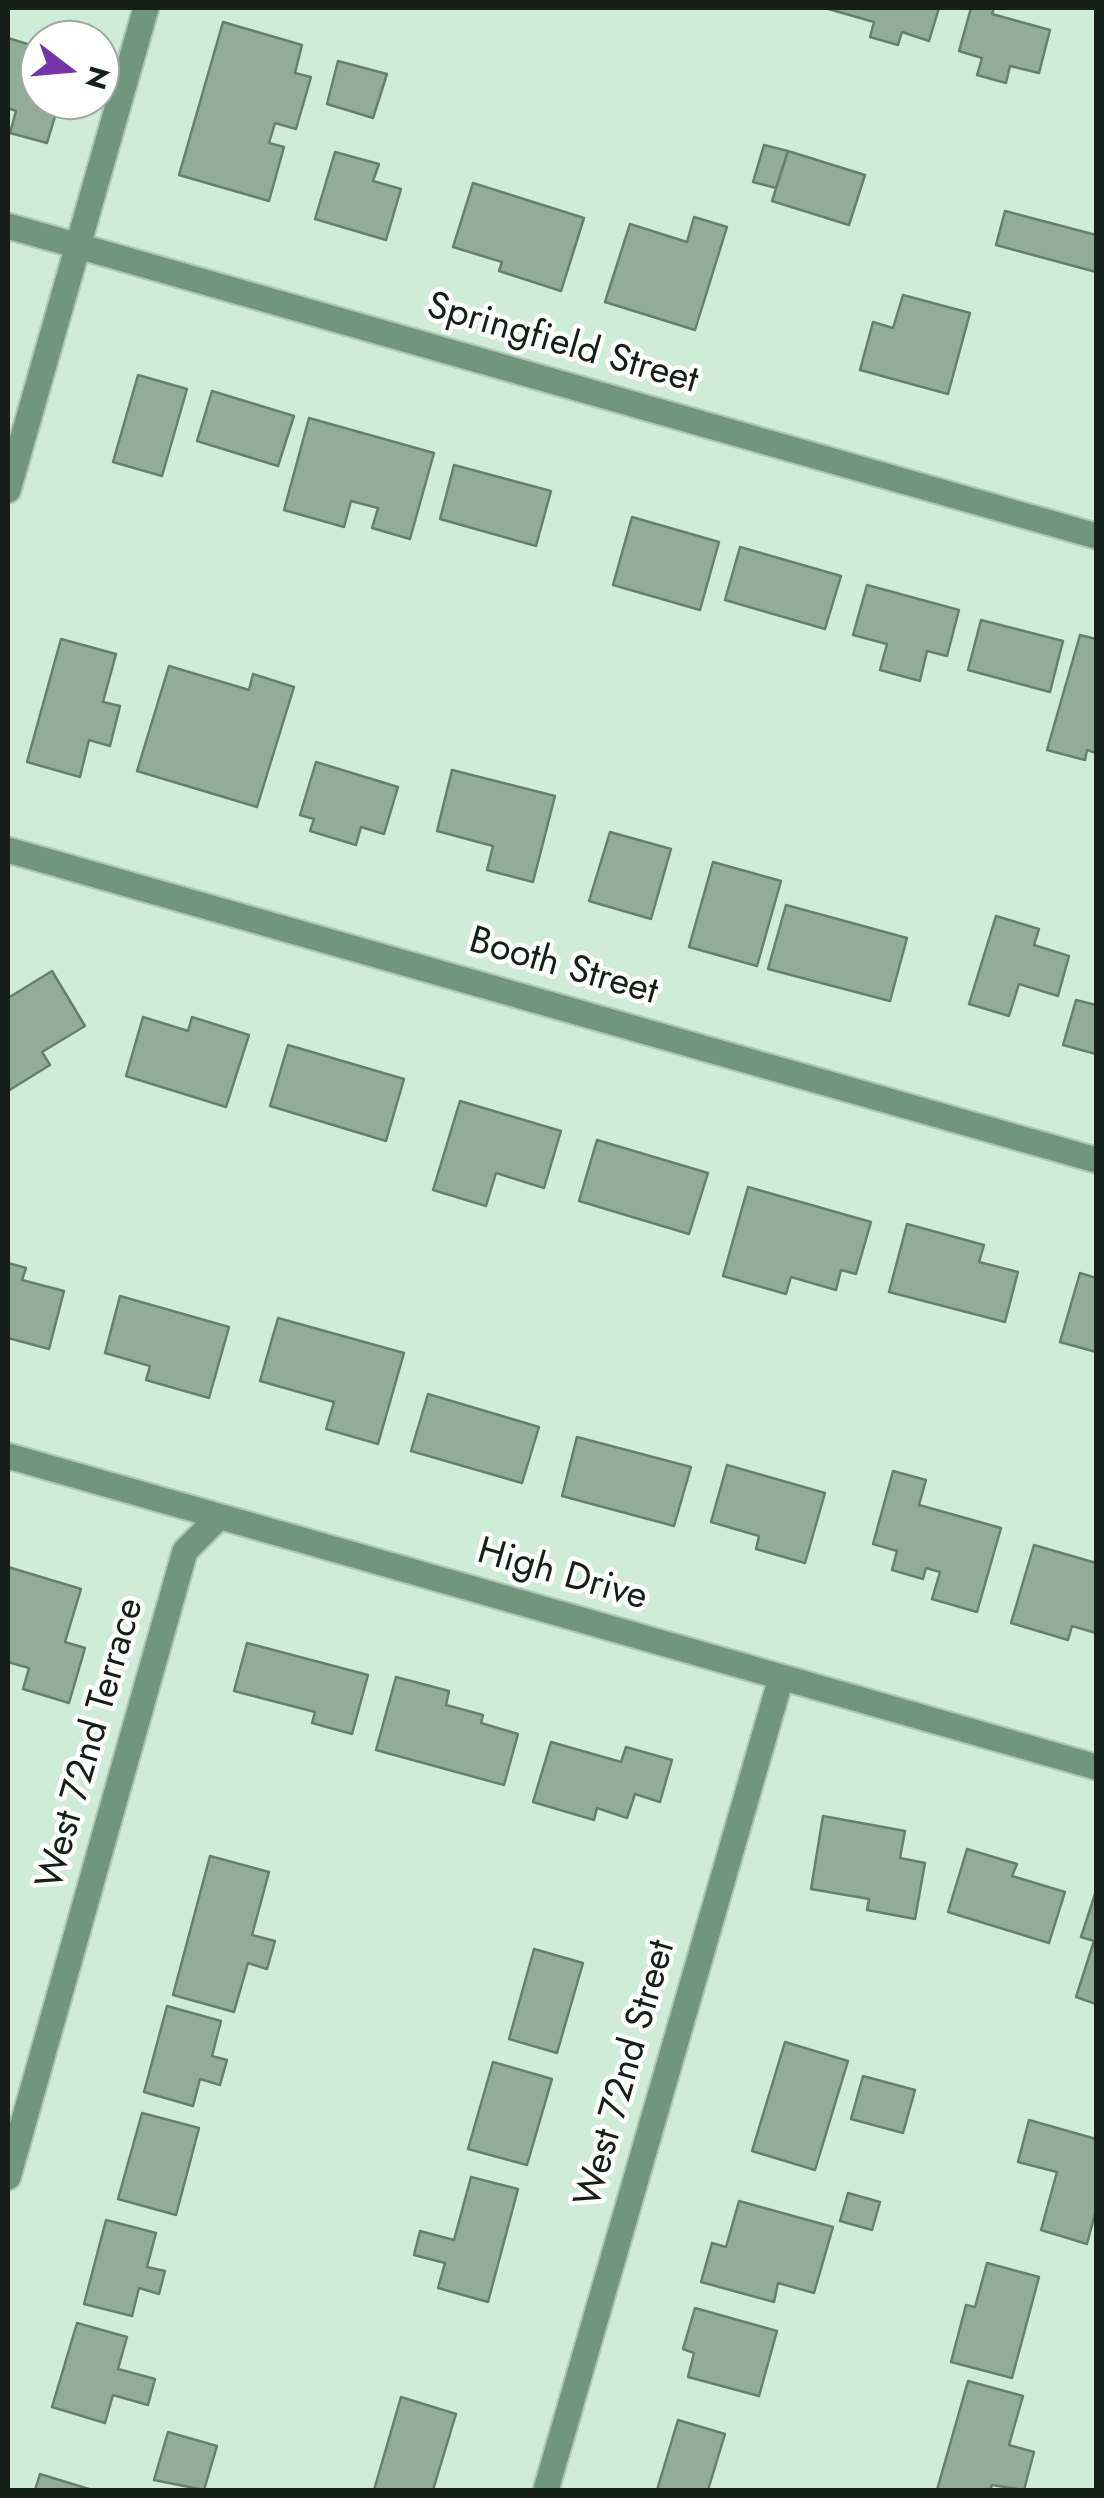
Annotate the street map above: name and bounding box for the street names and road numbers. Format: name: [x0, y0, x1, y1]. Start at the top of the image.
street label: Springfield Street: [421, 285, 703, 405]
street label: Booth Street: [464, 919, 662, 1017]
street label: High Drive: [472, 1530, 652, 1622]
street label: West 72nd Terrace: [29, 1593, 155, 1895]
street label: West 72nd Street: [567, 1935, 687, 2213]

